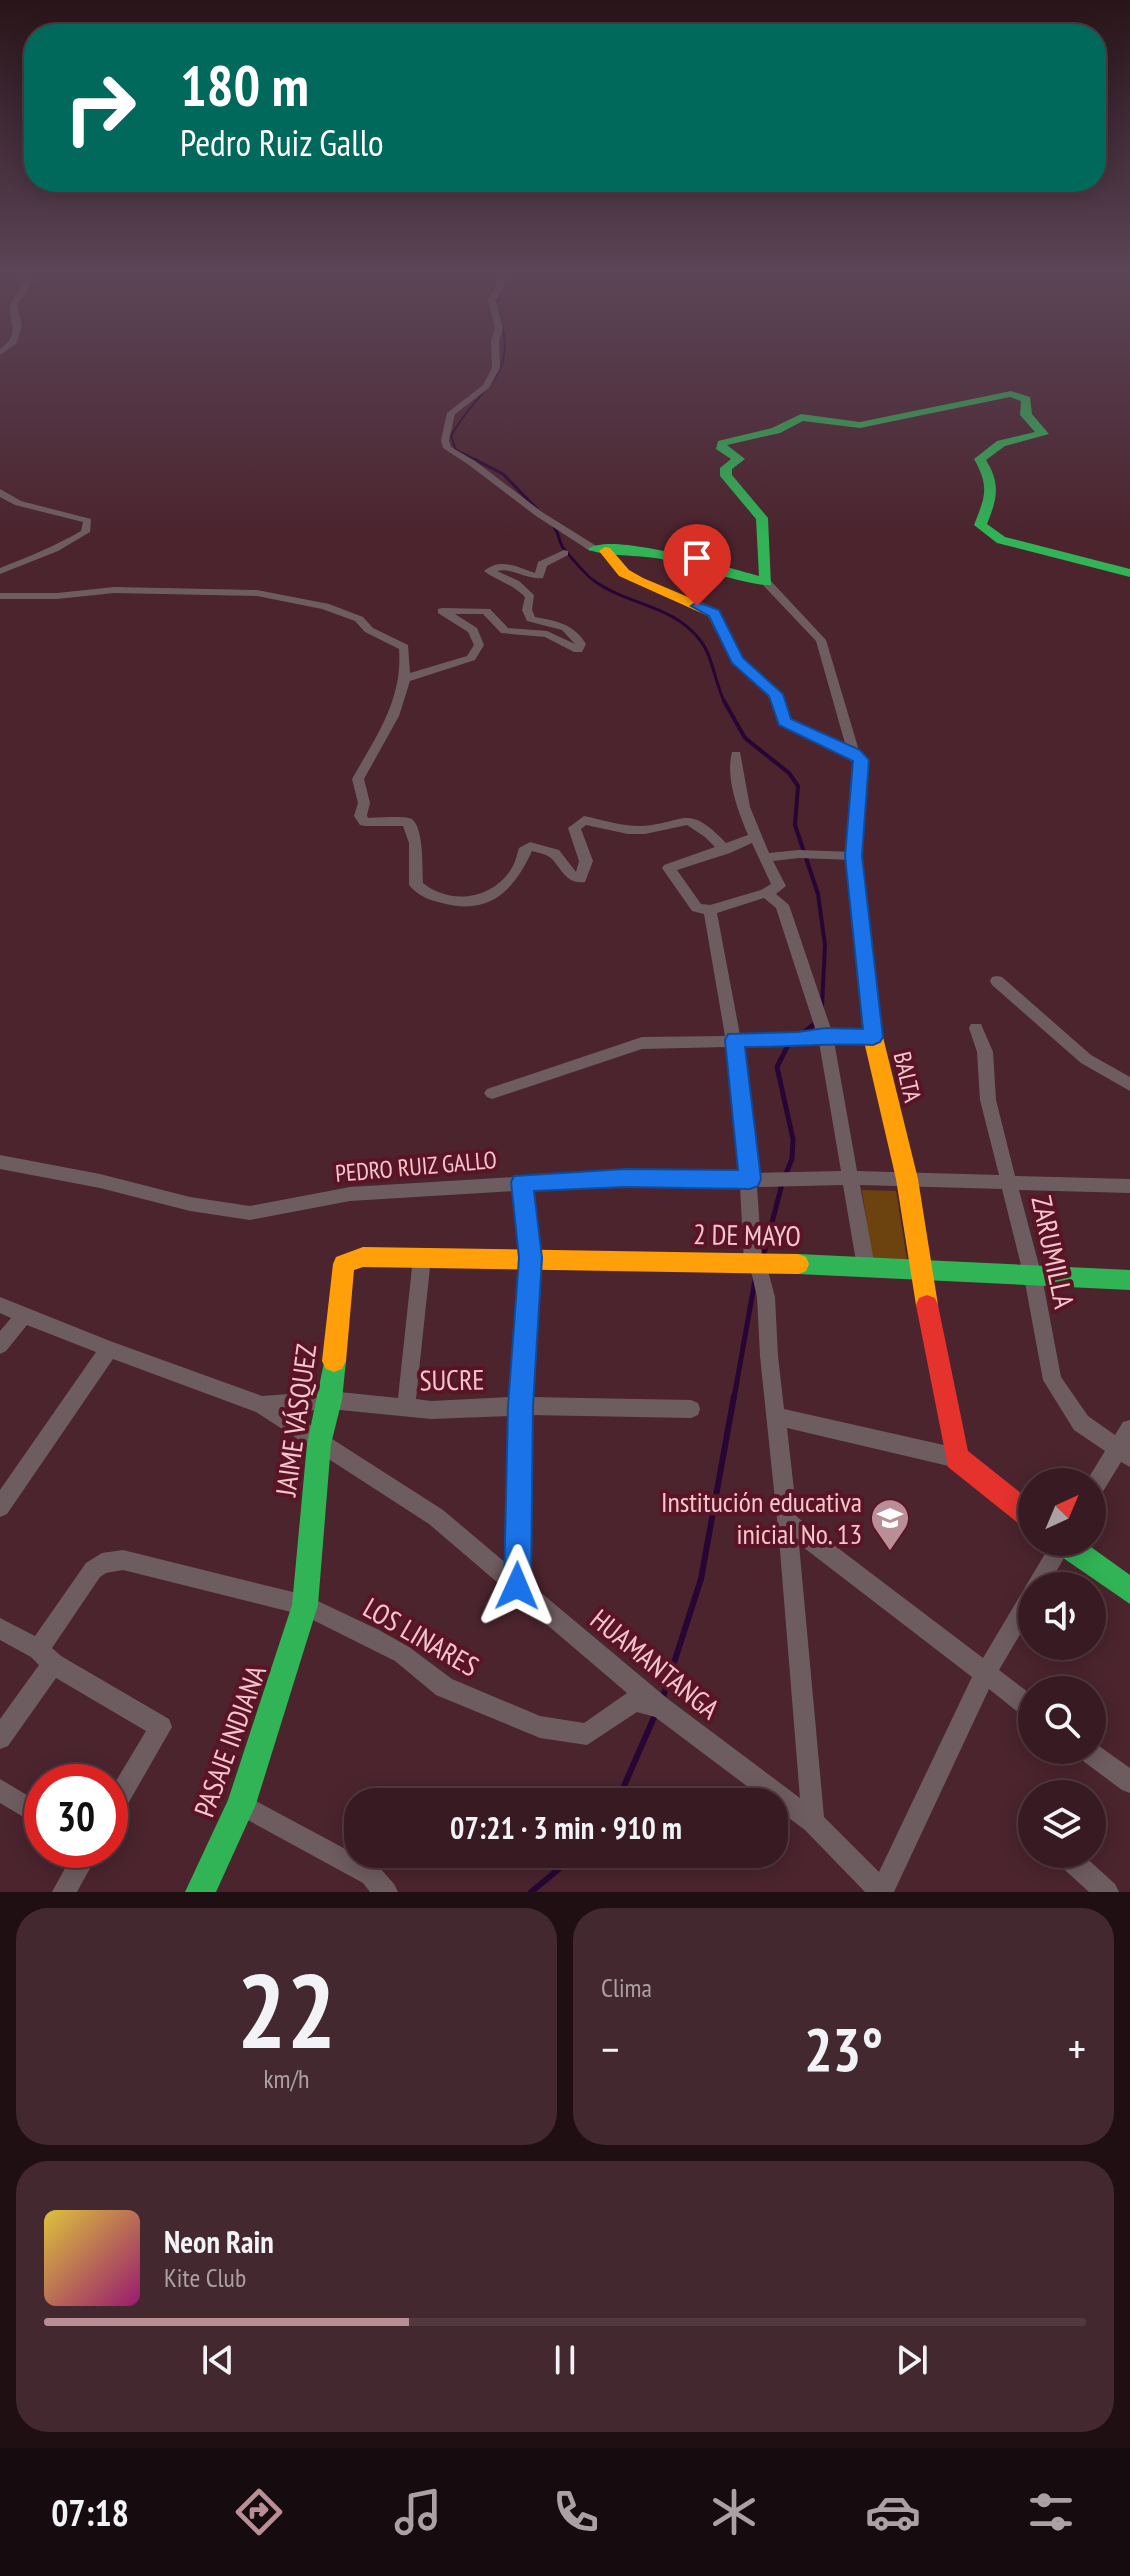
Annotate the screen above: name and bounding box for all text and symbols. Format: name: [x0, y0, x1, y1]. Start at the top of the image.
text: 180 m: [180, 49, 309, 121]
icon: right: [48, 56, 152, 160]
text: Pedro Ruiz Gallo: [180, 119, 384, 166]
pin: [663, 524, 731, 606]
icon: arrive: [675, 536, 719, 580]
street label: BALTA: [887, 1049, 928, 1106]
street label: PEDRO RUIZ GALLO: [334, 1144, 498, 1189]
street label: ZARUMILLA: [1024, 1192, 1084, 1312]
street label: 2 DE MAYO: [693, 1215, 801, 1254]
street label: JAIME VÁSQUEZ: [266, 1342, 324, 1499]
street label: SUCRE: [419, 1360, 485, 1399]
north arrow: [1018, 1468, 1106, 1556]
map controls: [1018, 1468, 1106, 1868]
place label: Institución educativa inicial No. 13: [661, 1483, 862, 1552]
school or university icon: Institución educativa inicial No. 13: [869, 1497, 911, 1552]
position arrow: [475, 1544, 559, 1628]
button: sound: [1018, 1572, 1106, 1660]
street label: LOS LINARES: [357, 1589, 486, 1684]
street label: HUAMANTANGA: [583, 1600, 728, 1727]
street label: PASAJE INDIANA: [185, 1659, 274, 1822]
button: search: [1018, 1676, 1106, 1764]
speed limit sign: 30: [24, 1764, 128, 1868]
button: layers: [1018, 1780, 1106, 1868]
text: 07:21 · 3 min · 910 m: [450, 1808, 682, 1847]
text: 22: [237, 1942, 336, 2077]
text: Clima: [601, 1971, 652, 2004]
text: 23°: [804, 2010, 883, 2088]
text: −: [601, 2020, 619, 2077]
text: +: [1068, 2020, 1086, 2077]
text: km/h: [263, 2062, 310, 2095]
text: Neon Rain: [164, 2222, 274, 2261]
text: Kite Club: [164, 2261, 246, 2294]
icon: previous: [196, 2338, 240, 2382]
icon: pause: [543, 2338, 587, 2382]
icon: next: [890, 2338, 934, 2382]
icon: directions: [231, 2484, 287, 2540]
icon: music: [390, 2484, 446, 2540]
icon: phone: [548, 2484, 604, 2540]
icon: climate: [706, 2484, 762, 2540]
icon: car: [865, 2484, 921, 2540]
icon: filters: [1023, 2484, 1079, 2540]
text: 07:18: [51, 2489, 129, 2536]

